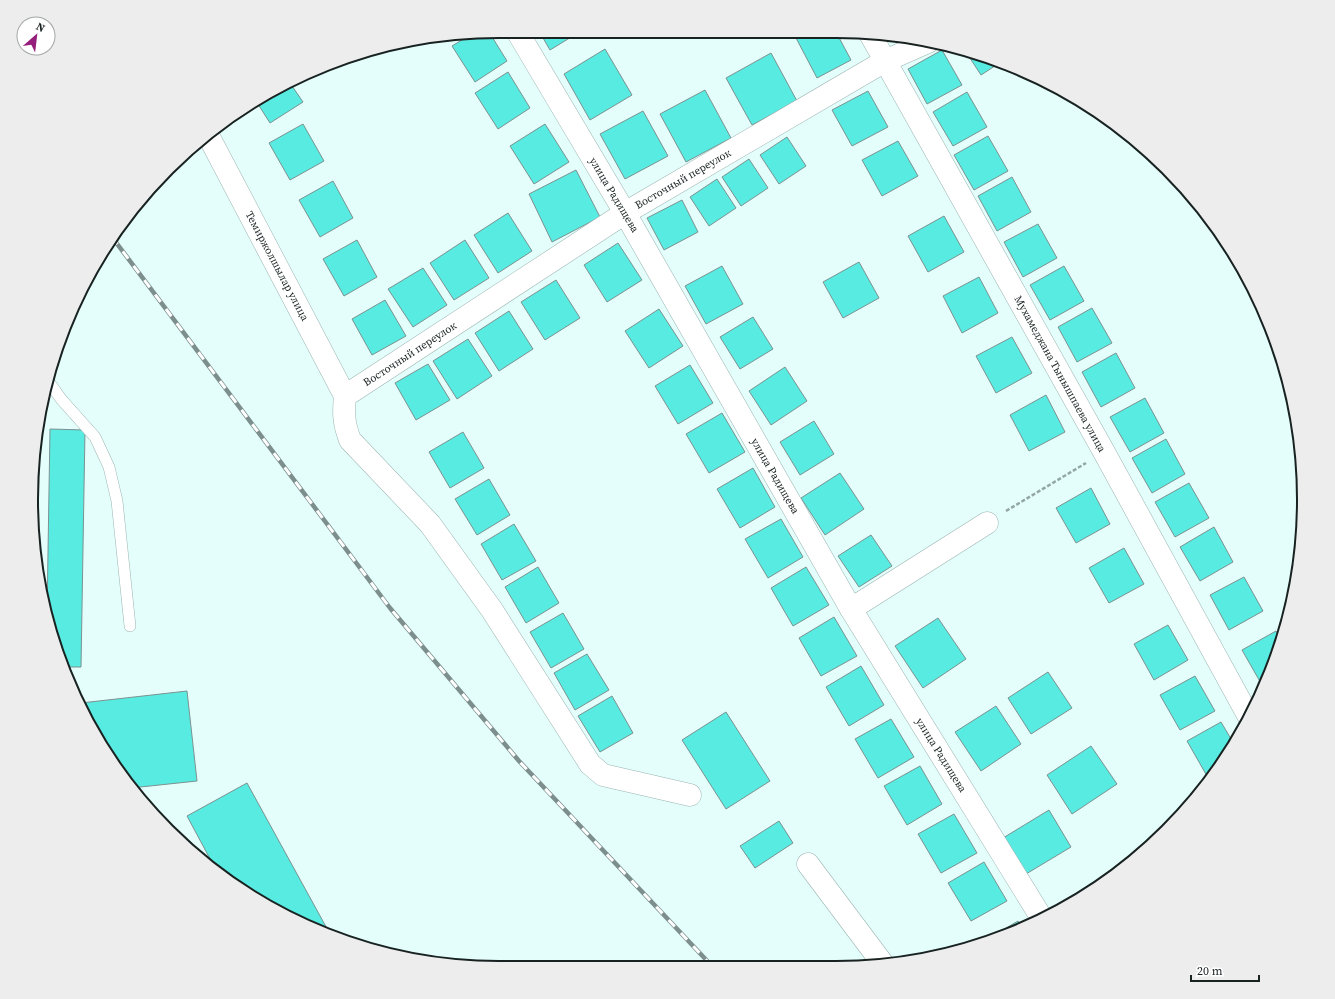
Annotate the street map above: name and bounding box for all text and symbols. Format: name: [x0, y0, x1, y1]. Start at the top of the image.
north arrow: [16, 16, 56, 56]
text: N: [33, 19, 48, 36]
street label: Восточный переулок: [632, 145, 734, 213]
street label: улица Радищева: [586, 155, 643, 236]
street label: Темиржолшылар улица: [242, 208, 313, 324]
street label: Мухамеджана Тынышпаева улица: [1011, 293, 1110, 455]
street label: Восточный переулок: [360, 318, 460, 390]
street label: улица Радищева: [747, 435, 803, 517]
street label: улица Радищева: [912, 715, 970, 795]
scale bar: [1191, 957, 1259, 983]
text: 20 m: [1197, 963, 1223, 979]

